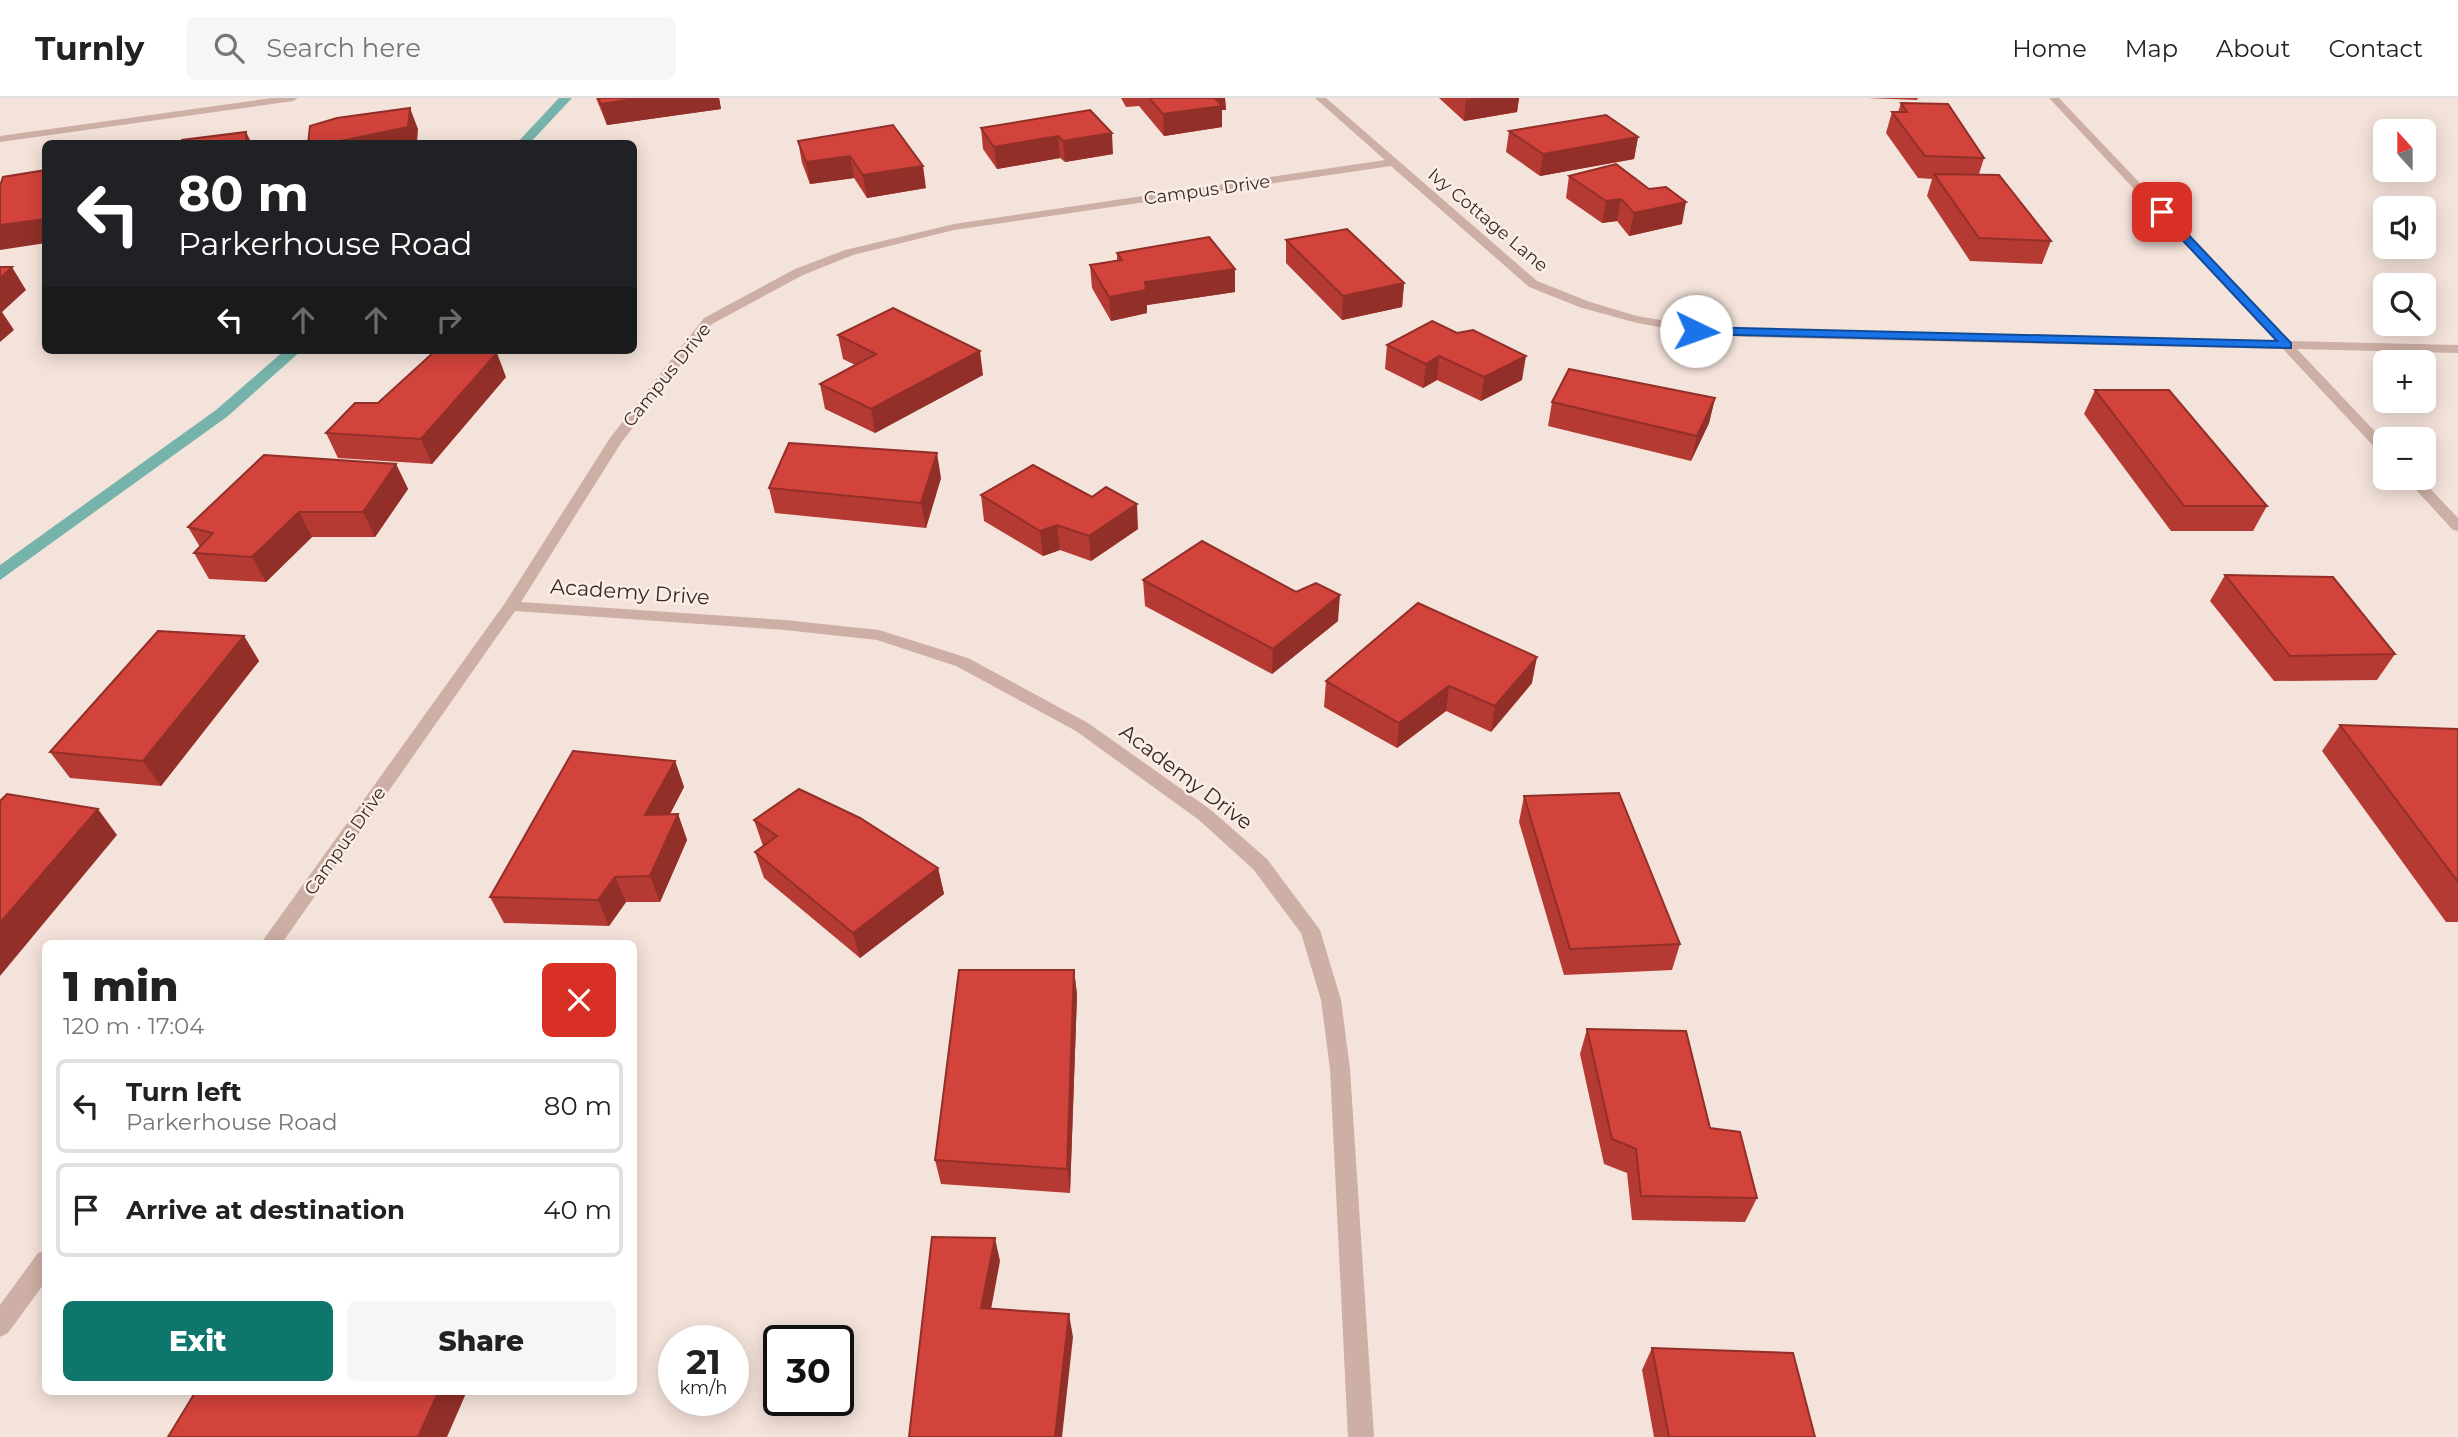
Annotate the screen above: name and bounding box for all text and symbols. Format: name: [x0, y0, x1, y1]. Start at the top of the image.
search box: [186, 17, 676, 80]
text: Turnly: [35, 28, 144, 68]
icon: search: [210, 29, 248, 67]
text: Search here: [266, 32, 421, 64]
text: Home: [2012, 34, 2087, 63]
text: Map: [2125, 34, 2178, 63]
text: About: [2216, 34, 2290, 63]
text: Contact: [2328, 34, 2423, 63]
north arrow: [2373, 119, 2436, 182]
map controls: [2373, 119, 2436, 490]
street label: Ivy Cottage Lane: [1423, 163, 1553, 277]
text: 80 m: [178, 164, 309, 223]
icon: left: [63, 168, 154, 259]
street label: Campus Drive: [1142, 170, 1272, 210]
pin: [2132, 182, 2192, 242]
icon: arrive: [2143, 193, 2181, 231]
button: sound: [2373, 196, 2436, 259]
text: Parkerhouse Road: [178, 224, 473, 263]
button: search: [2373, 273, 2436, 336]
position arrow: [1659, 294, 1733, 368]
icon: left: [211, 301, 249, 339]
icon: ahead: [284, 301, 322, 339]
icon: ahead: [357, 301, 395, 339]
icon: right: [430, 301, 468, 339]
street label: Campus Drive: [618, 319, 716, 431]
button: +: [2373, 350, 2436, 413]
button: −: [2373, 427, 2436, 490]
street label: Academy Drive: [549, 573, 711, 610]
street label: Academy Drive: [1115, 719, 1258, 835]
street label: Campus Drive: [299, 782, 391, 899]
text: 1 min: [63, 960, 179, 1012]
button: close: [542, 963, 616, 1037]
text: 120 m · 17:04: [63, 1012, 205, 1040]
text: Turn left: [126, 1076, 242, 1108]
icon: left: [67, 1087, 105, 1125]
text: 80 m: [544, 1090, 612, 1122]
text: Parkerhouse Road: [126, 1108, 338, 1136]
icon: arrive: [67, 1191, 105, 1229]
text: Arrive at destination: [126, 1194, 405, 1226]
text: 40 m: [543, 1194, 612, 1226]
button: Exit: [63, 1301, 333, 1381]
button: Share: [347, 1301, 616, 1381]
speed limit sign: 30: [763, 1325, 854, 1416]
text: 21: [686, 1340, 721, 1383]
text: km/h: [679, 1377, 728, 1399]

